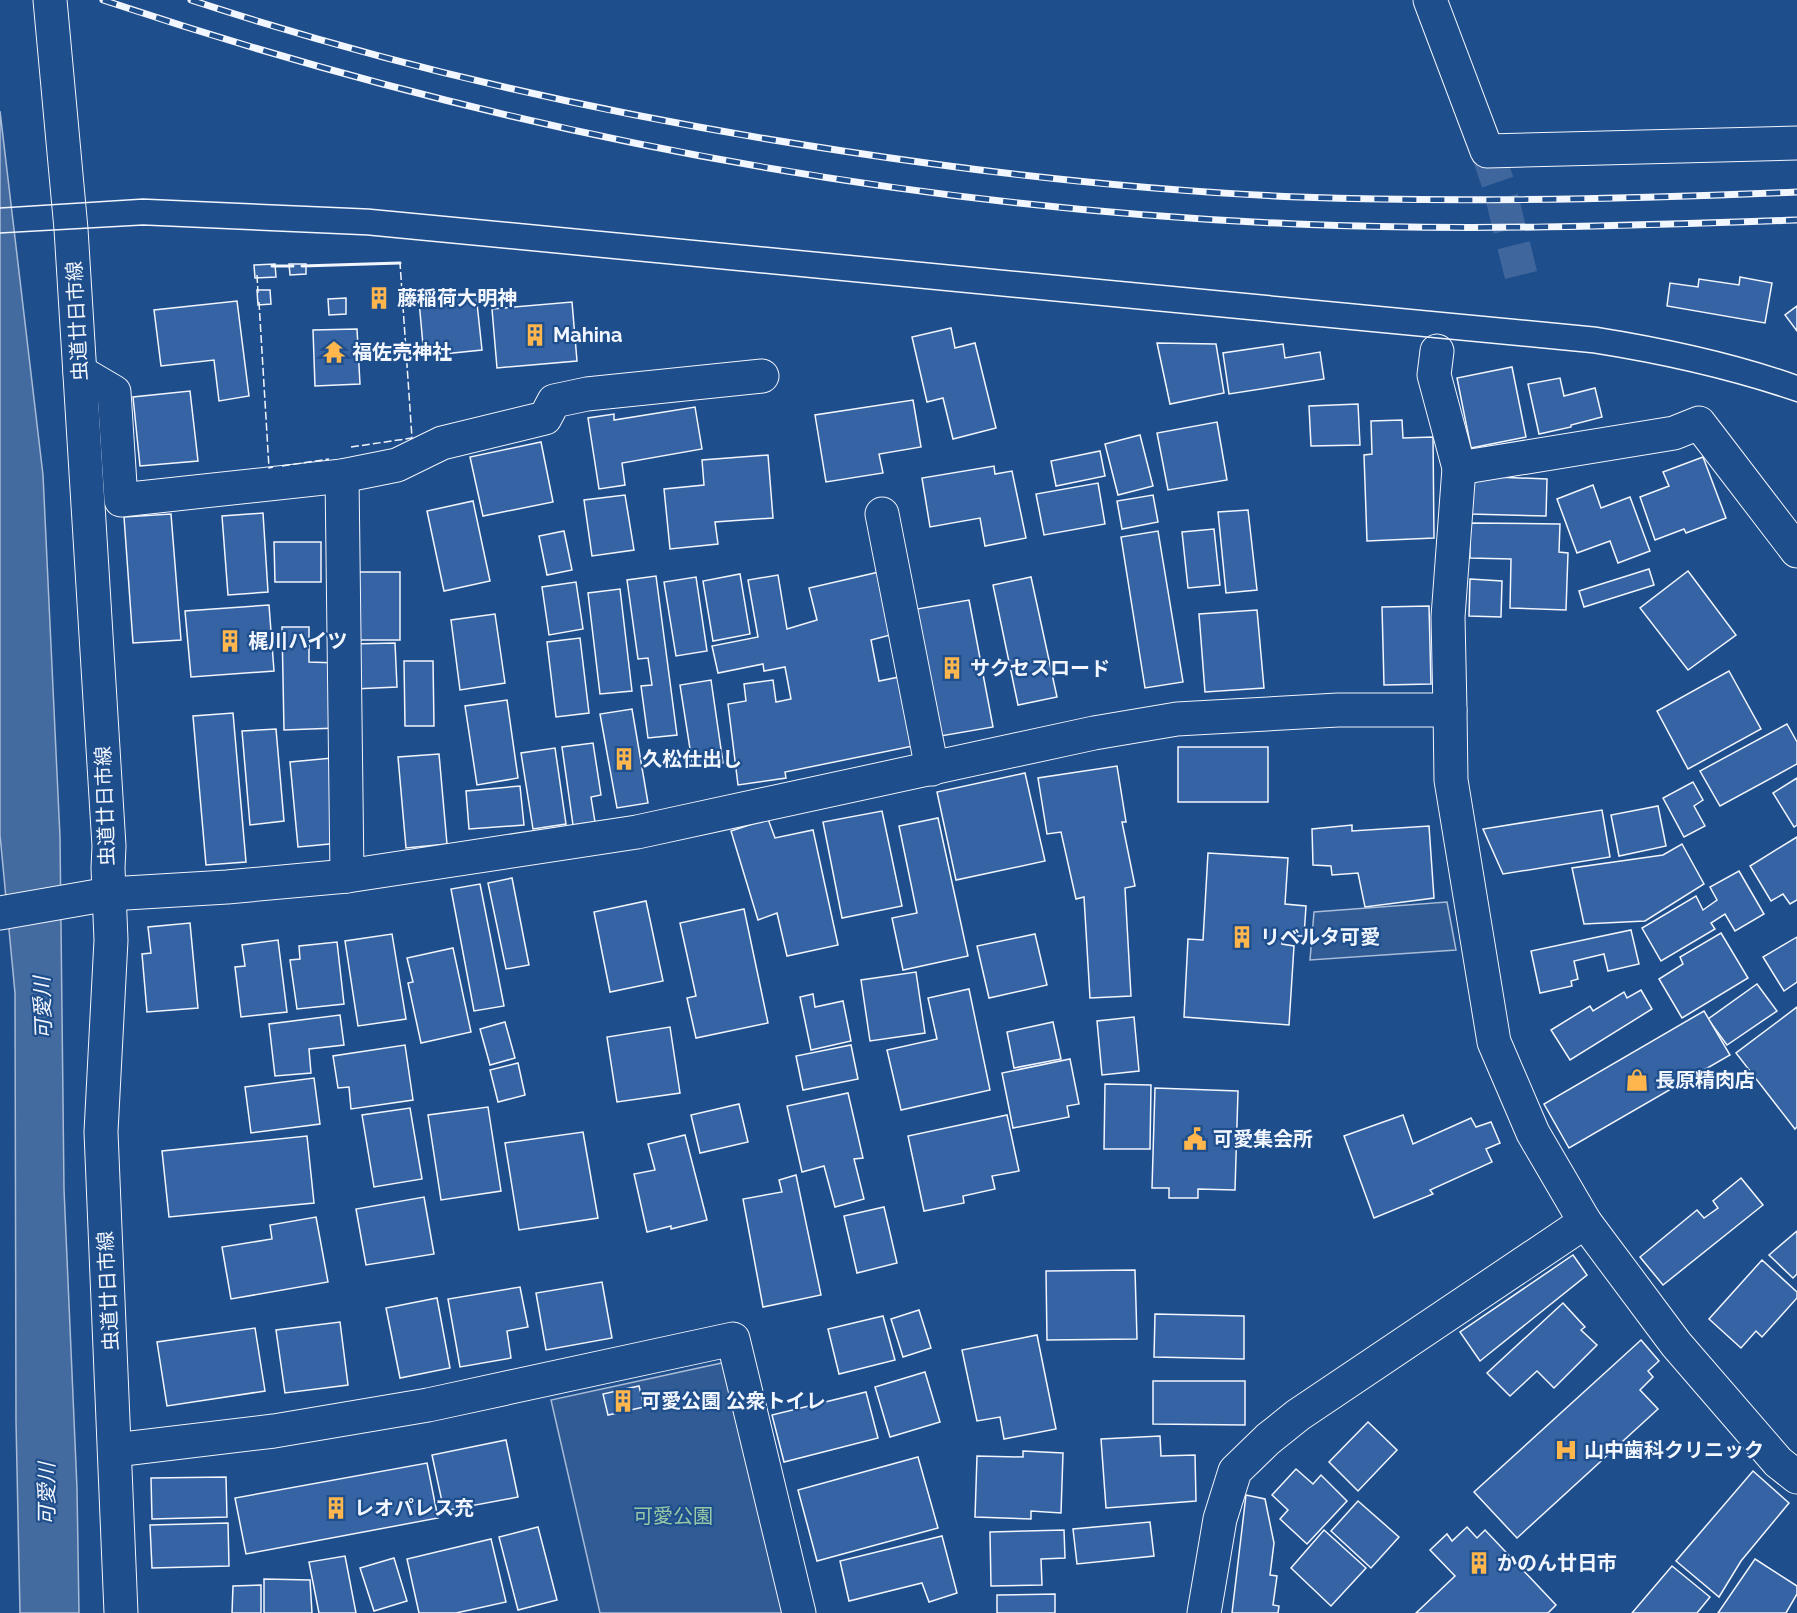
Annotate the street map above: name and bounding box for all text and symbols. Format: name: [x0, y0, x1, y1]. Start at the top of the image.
street label: 虫道廿日市線: [62, 260, 92, 382]
building icon: 藤稲荷大明神: [366, 285, 392, 311]
place label: 藤稲荷大明神: [397, 286, 517, 310]
building icon: Mahina: [522, 322, 548, 348]
place label: Mahina: [553, 323, 622, 347]
temple icon: 福佐売神社: [321, 339, 347, 365]
place label: 福佐売神社: [352, 340, 452, 364]
building icon: 梶川ハイツ: [217, 628, 243, 654]
place label: 梶川ハイツ: [248, 629, 348, 653]
building icon: サクセスロード: [939, 655, 965, 681]
place label: サクセスロード: [970, 656, 1110, 680]
street label: 虫道廿日市線: [91, 746, 119, 866]
building icon: 久松仕出し: [611, 746, 637, 772]
place label: 久松仕出し: [642, 747, 742, 771]
building icon: リベルタ可愛: [1229, 924, 1255, 950]
place label: リベルタ可愛: [1260, 925, 1380, 949]
water label: 可愛川: [29, 974, 56, 1040]
shop icon: 長原精肉店: [1624, 1067, 1650, 1093]
place label: 長原精肉店: [1655, 1068, 1755, 1092]
public building icon: 可愛集会所: [1182, 1126, 1208, 1152]
place label: 可愛集会所: [1213, 1127, 1313, 1151]
street label: 虫道廿日市線: [93, 1230, 123, 1352]
building icon: 可愛公園 公衆トイレ: [610, 1388, 636, 1414]
place label: 可愛公園 公衆トイレ: [641, 1389, 826, 1413]
hospital icon: 山中歯科クリニック: [1553, 1437, 1579, 1463]
place label: 山中歯科クリニック: [1584, 1438, 1764, 1462]
water label: 可愛川: [34, 1461, 59, 1526]
building icon: レオパレス充: [323, 1495, 349, 1521]
place label: レオパレス充: [354, 1496, 474, 1520]
park label: 可愛公園: [633, 1504, 713, 1528]
building icon: かのん廿日市: [1466, 1550, 1492, 1576]
place label: かのん廿日市: [1497, 1551, 1617, 1575]

